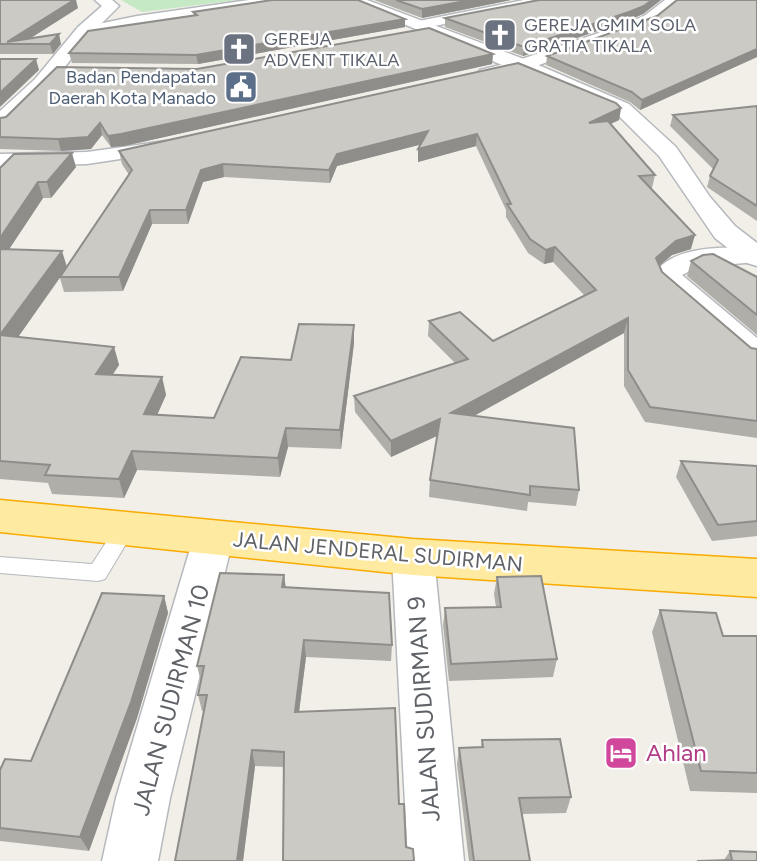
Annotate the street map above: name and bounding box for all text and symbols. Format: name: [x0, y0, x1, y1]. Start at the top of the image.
place label: GEREJA GMIM SOLA GRATIA TIKALA: [524, 14, 696, 57]
church icon: GEREJA GMIM SOLA GRATIA TIKALA: [481, 16, 519, 54]
place label: GEREJA ADVENT TIKALA: [264, 28, 399, 71]
church icon: GEREJA ADVENT TIKALA: [220, 30, 258, 68]
place label: Badan Pendapatan Daerah Kota Manado: [49, 66, 216, 109]
public building icon: Badan Pendapatan Daerah Kota Manado: [222, 68, 260, 106]
street label: JALAN JENDERAL SUDIRMAN: [232, 526, 524, 577]
street label: JALAN SUDIRMAN 10: [126, 581, 215, 819]
street label: JALAN SUDIRMAN 9: [401, 595, 446, 823]
hotel icon: Ahlan: [602, 734, 640, 772]
place label: Ahlan: [646, 738, 707, 767]

